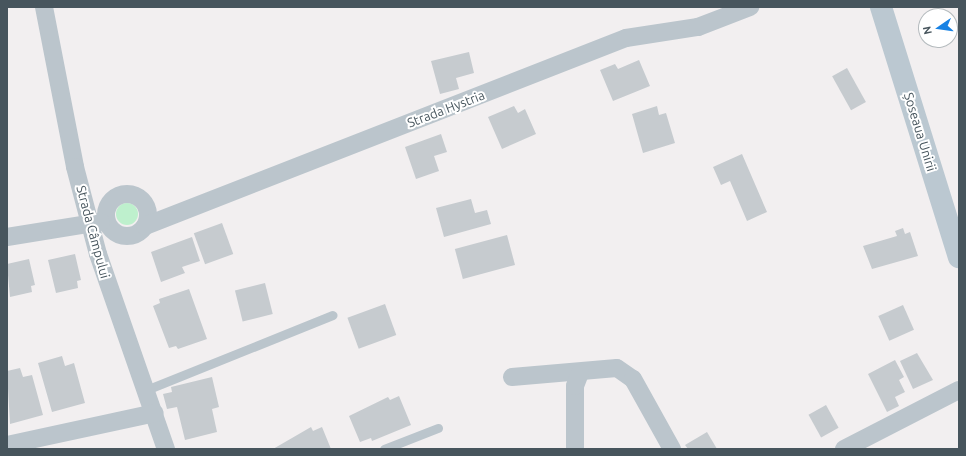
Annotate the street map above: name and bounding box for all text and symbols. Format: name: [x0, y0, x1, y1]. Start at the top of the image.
north arrow: [918, 8, 958, 48]
text: N: [921, 25, 934, 36]
street label: Strada Hystria: [405, 87, 487, 131]
street label: Șoseaua Unirii: [901, 91, 939, 173]
street label: Strada Câmpului: [73, 184, 113, 280]

